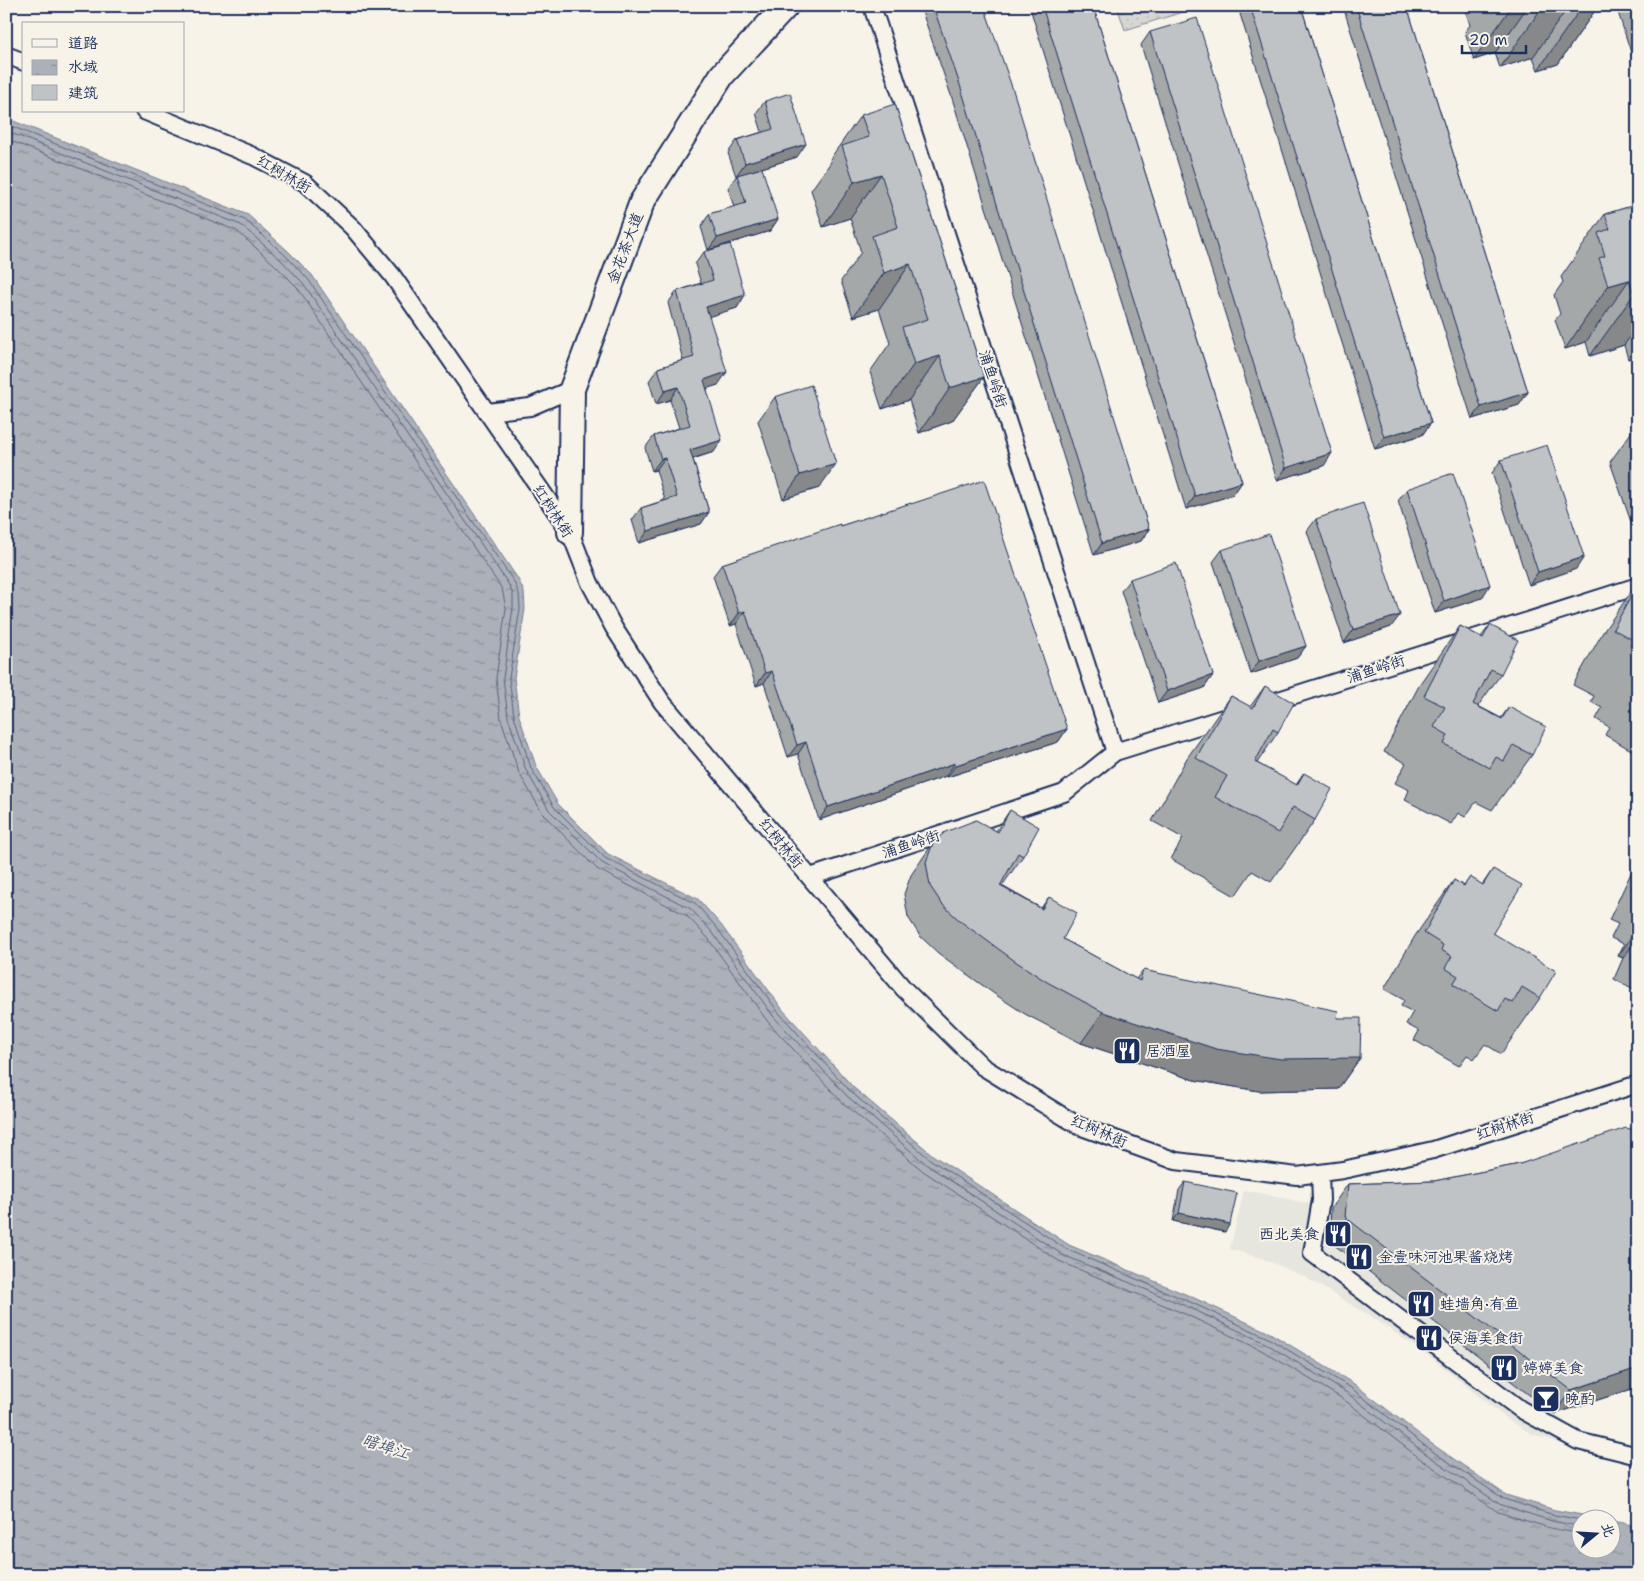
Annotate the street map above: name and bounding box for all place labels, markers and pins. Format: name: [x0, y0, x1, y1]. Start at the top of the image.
restaurant icon: 居酒屋: [1112, 1036, 1142, 1066]
place label: 居酒屋: [1146, 1041, 1191, 1061]
restaurant icon: 西北美食: [1323, 1219, 1353, 1249]
place label: 西北美食: [1259, 1224, 1319, 1244]
restaurant icon: 金壹味河池果酱烧烤: [1344, 1242, 1374, 1272]
place label: 金壹味河池果酱烧烤: [1378, 1247, 1513, 1267]
restaurant icon: 蛙墙角·有鱼: [1406, 1289, 1436, 1319]
place label: 蛙墙角·有鱼: [1440, 1294, 1519, 1314]
restaurant icon: 侯海美食街: [1414, 1323, 1444, 1353]
place label: 侯海美食街: [1448, 1328, 1523, 1348]
restaurant icon: 婷婷美食: [1489, 1353, 1519, 1383]
place label: 婷婷美食: [1523, 1358, 1583, 1378]
bar icon: 晚酌: [1531, 1384, 1561, 1414]
place label: 晚酌: [1565, 1389, 1595, 1409]

